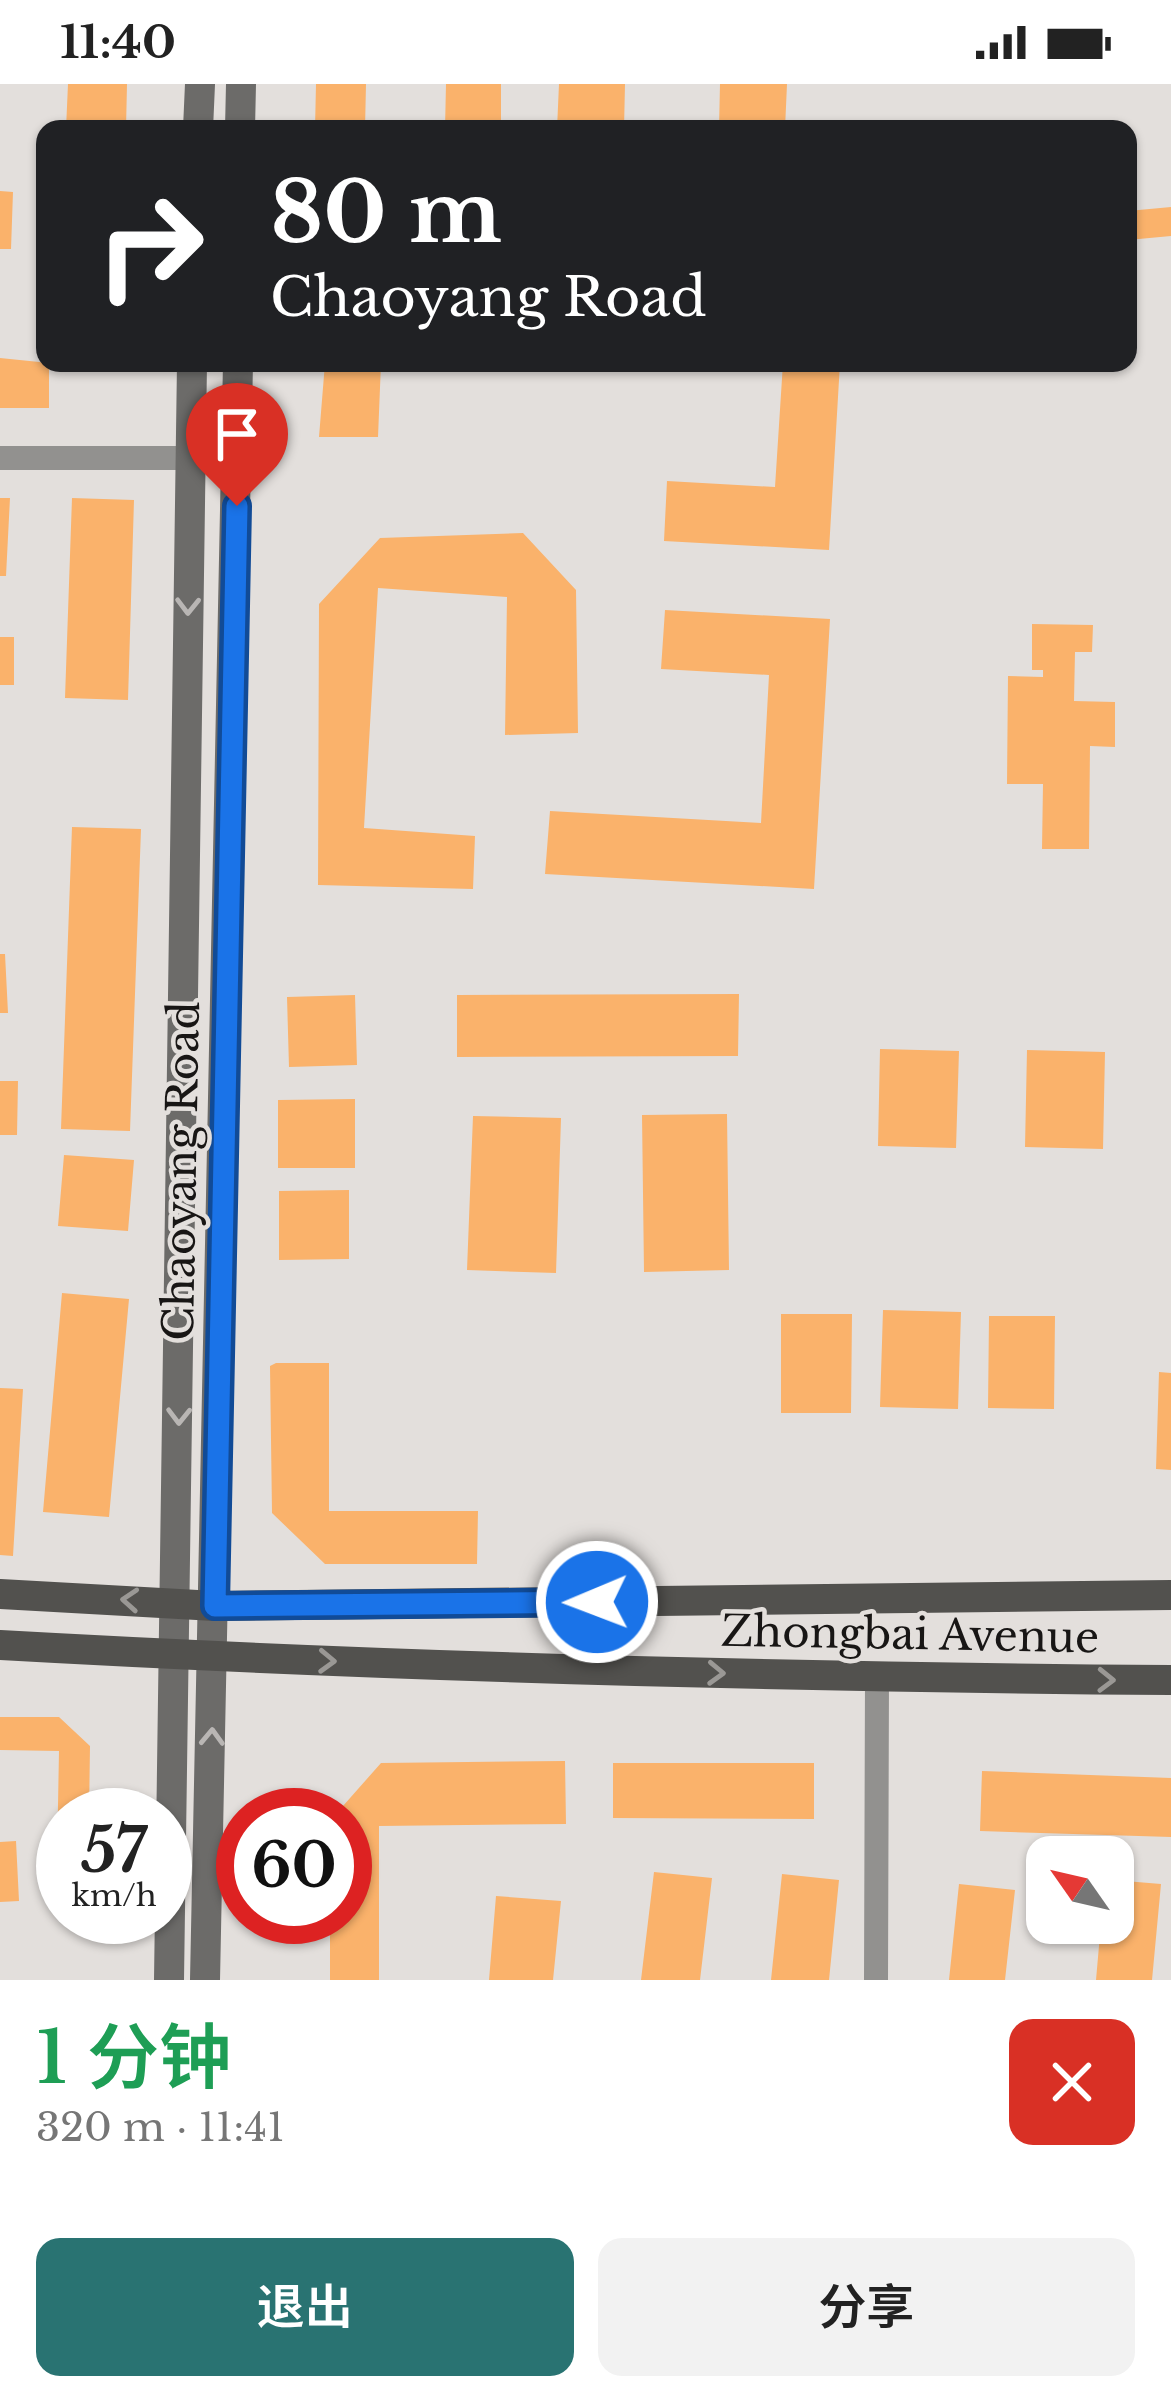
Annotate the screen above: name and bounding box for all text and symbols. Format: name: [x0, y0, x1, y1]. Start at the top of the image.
text: 11:40: [60, 14, 176, 70]
text: 80 m: [270, 161, 502, 265]
icon: right: [72, 168, 228, 324]
text: Chaoyang Road: [270, 264, 707, 331]
pin: [186, 383, 288, 506]
icon: arrive: [204, 401, 270, 467]
one-way arrow: [175, 598, 201, 616]
street label: Chaoyang Road: [152, 1001, 210, 1341]
one-way arrow: [166, 1407, 192, 1426]
position arrow: [534, 1539, 660, 1665]
one-way arrow: [120, 1588, 139, 1614]
street label: Zhongbai Avenue: [720, 1605, 1100, 1663]
one-way arrow: [318, 1648, 337, 1674]
one-way arrow: [707, 1659, 726, 1685]
one-way arrow: [1098, 1667, 1116, 1693]
one-way arrow: [198, 1727, 224, 1746]
speed limit sign: 60: [216, 1788, 372, 1944]
text: 57: [81, 1814, 147, 1888]
north arrow: [1026, 1836, 1134, 1944]
map controls: [1026, 1836, 1134, 1944]
text: km/h: [71, 1877, 157, 1914]
text: 1 分钟: [36, 2013, 231, 2102]
button: close: [1009, 2019, 1135, 2145]
text: 320 m · 11:41: [36, 2103, 285, 2152]
button: 退出: [36, 2238, 574, 2376]
button: 分享: [598, 2238, 1135, 2376]

